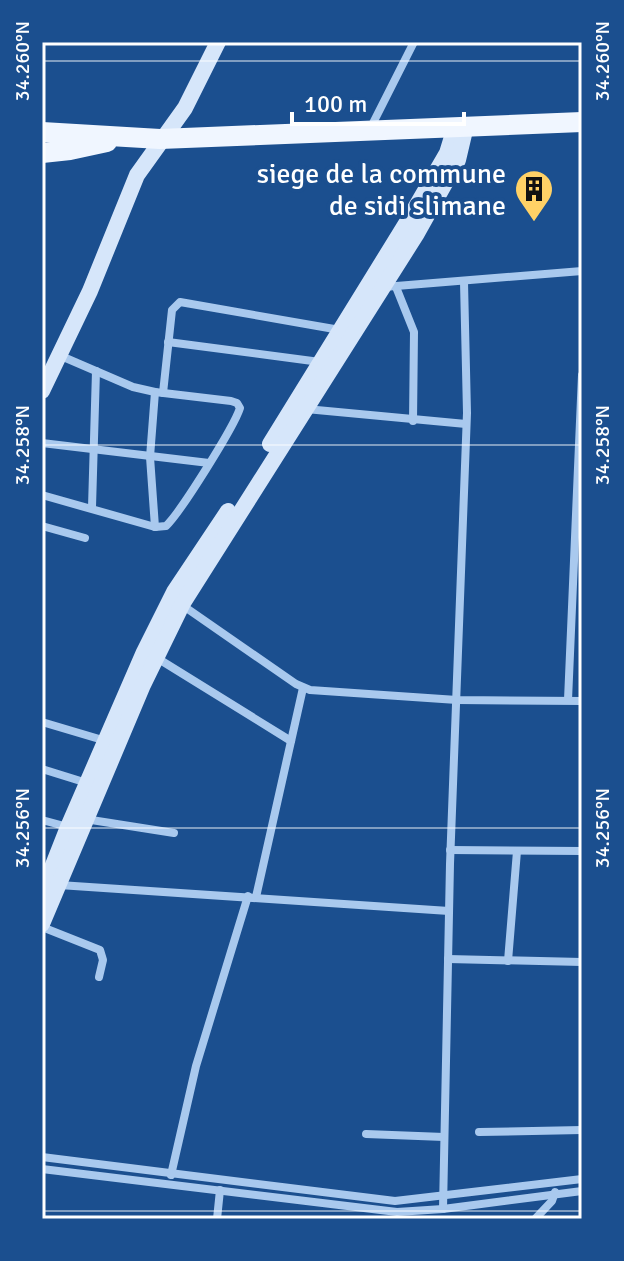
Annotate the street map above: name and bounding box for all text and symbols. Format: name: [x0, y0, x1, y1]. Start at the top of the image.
text: 34.260°N: [10, 21, 35, 101]
text: 34.260°N: [590, 21, 615, 101]
scale bar: [292, 76, 464, 126]
text: 100 m: [304, 89, 367, 119]
place label: siege de la commune de sidi slimane: [257, 157, 506, 223]
building icon: siege de la commune de sidi slimane: [513, 168, 555, 223]
text: 34.258°N: [10, 405, 35, 485]
text: 34.258°N: [590, 405, 615, 485]
text: 34.256°N: [10, 788, 35, 868]
text: 34.256°N: [590, 788, 615, 868]

